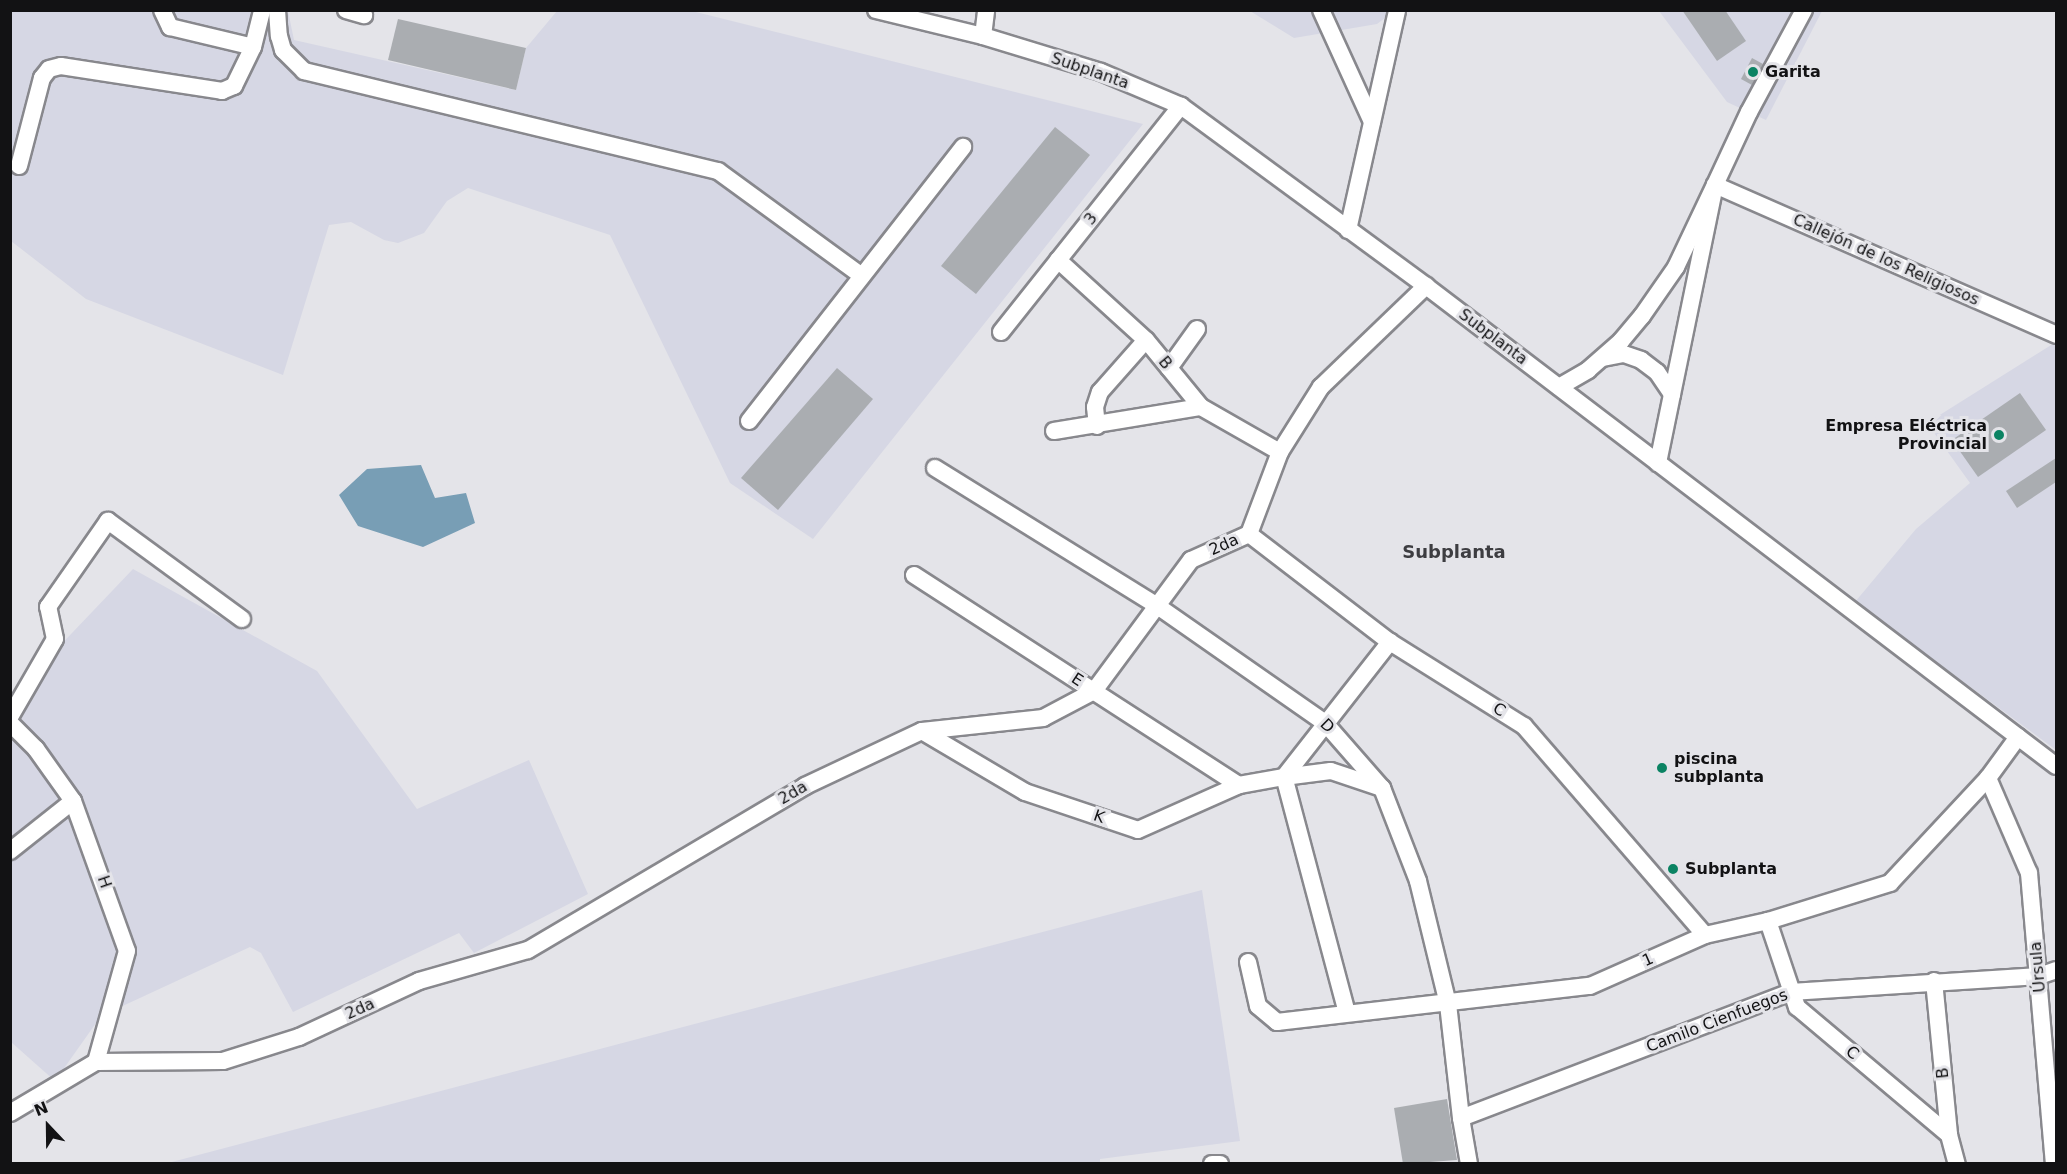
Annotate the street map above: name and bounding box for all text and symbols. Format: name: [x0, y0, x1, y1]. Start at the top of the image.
street label: Subplanta: [1049, 49, 1131, 93]
place label: Garita: [1765, 62, 1821, 82]
marker: Garita: [1746, 65, 1760, 79]
street label: 3: [1080, 209, 1102, 229]
street label: Callejón de los Religiosos: [1790, 210, 1982, 310]
street label: Subplanta: [1455, 305, 1531, 369]
street label: B: [1154, 353, 1176, 373]
place label: Empresa Eléctrica Provincial: [1825, 416, 1987, 454]
marker: Empresa Eléctrica Provincial: [1992, 428, 2006, 442]
street label: 2da: [1206, 530, 1242, 560]
district label: Subplanta: [1402, 541, 1506, 563]
street label: E: [1068, 669, 1086, 691]
street label: C: [1489, 699, 1509, 721]
street label: D: [1316, 715, 1338, 737]
place label: piscina subplanta: [1674, 749, 1764, 787]
marker: piscina subplanta: [1655, 761, 1669, 775]
street label: 2da: [775, 777, 811, 809]
street label: K: [1091, 806, 1107, 828]
place label: Subplanta: [1685, 859, 1777, 879]
marker: Subplanta: [1666, 862, 1680, 876]
street label: H: [93, 873, 115, 891]
street label: Úrsula: [2026, 941, 2050, 993]
street label: 1: [1639, 949, 1657, 971]
street label: Camilo Cienfuegos: [1644, 985, 1790, 1057]
street label: 2da: [342, 994, 378, 1024]
street label: C: [1842, 1042, 1862, 1064]
street label: B: [1933, 1067, 1953, 1079]
north arrow: [18, 1096, 78, 1156]
text: N: [31, 1098, 51, 1120]

